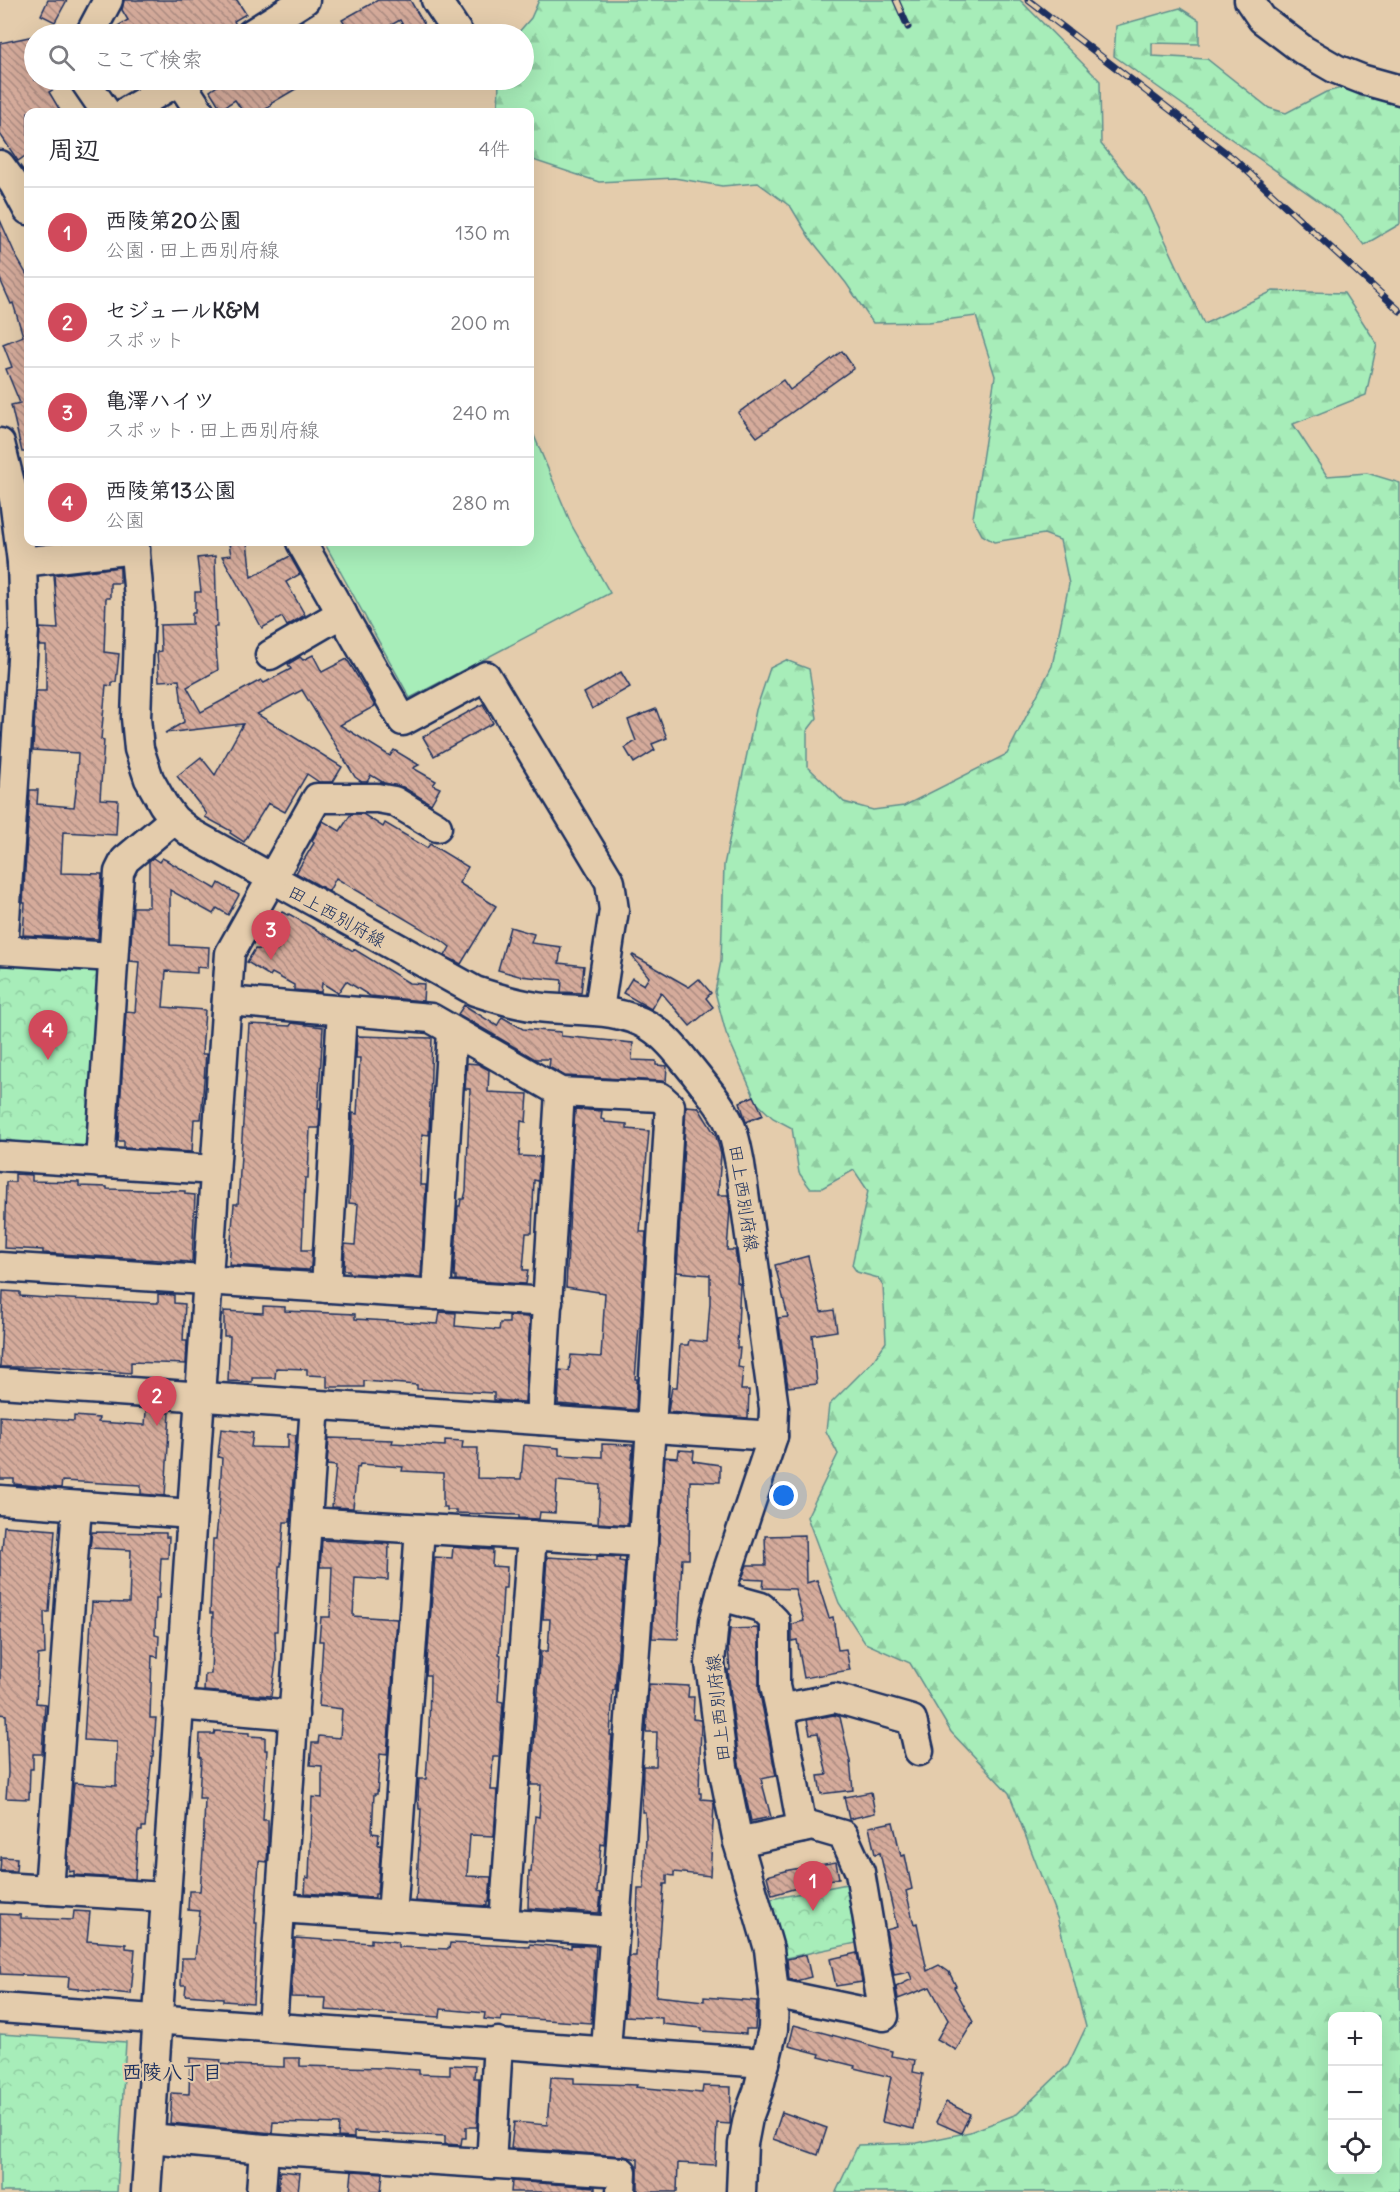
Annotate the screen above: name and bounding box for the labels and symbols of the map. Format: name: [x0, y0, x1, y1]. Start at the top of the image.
street label: 田上西別府線: [284, 880, 390, 952]
pin: 3: [252, 910, 290, 960]
pin: 4: [28, 1010, 68, 1060]
street label: 田上西別府線: [724, 1143, 764, 1253]
pin: 2: [138, 1376, 176, 1426]
your location: [769, 1481, 798, 1510]
street label: 田上西別府線: [701, 1653, 735, 1763]
pin: 1: [794, 1862, 832, 1911]
district label: 西陵八丁目: [122, 2059, 222, 2084]

